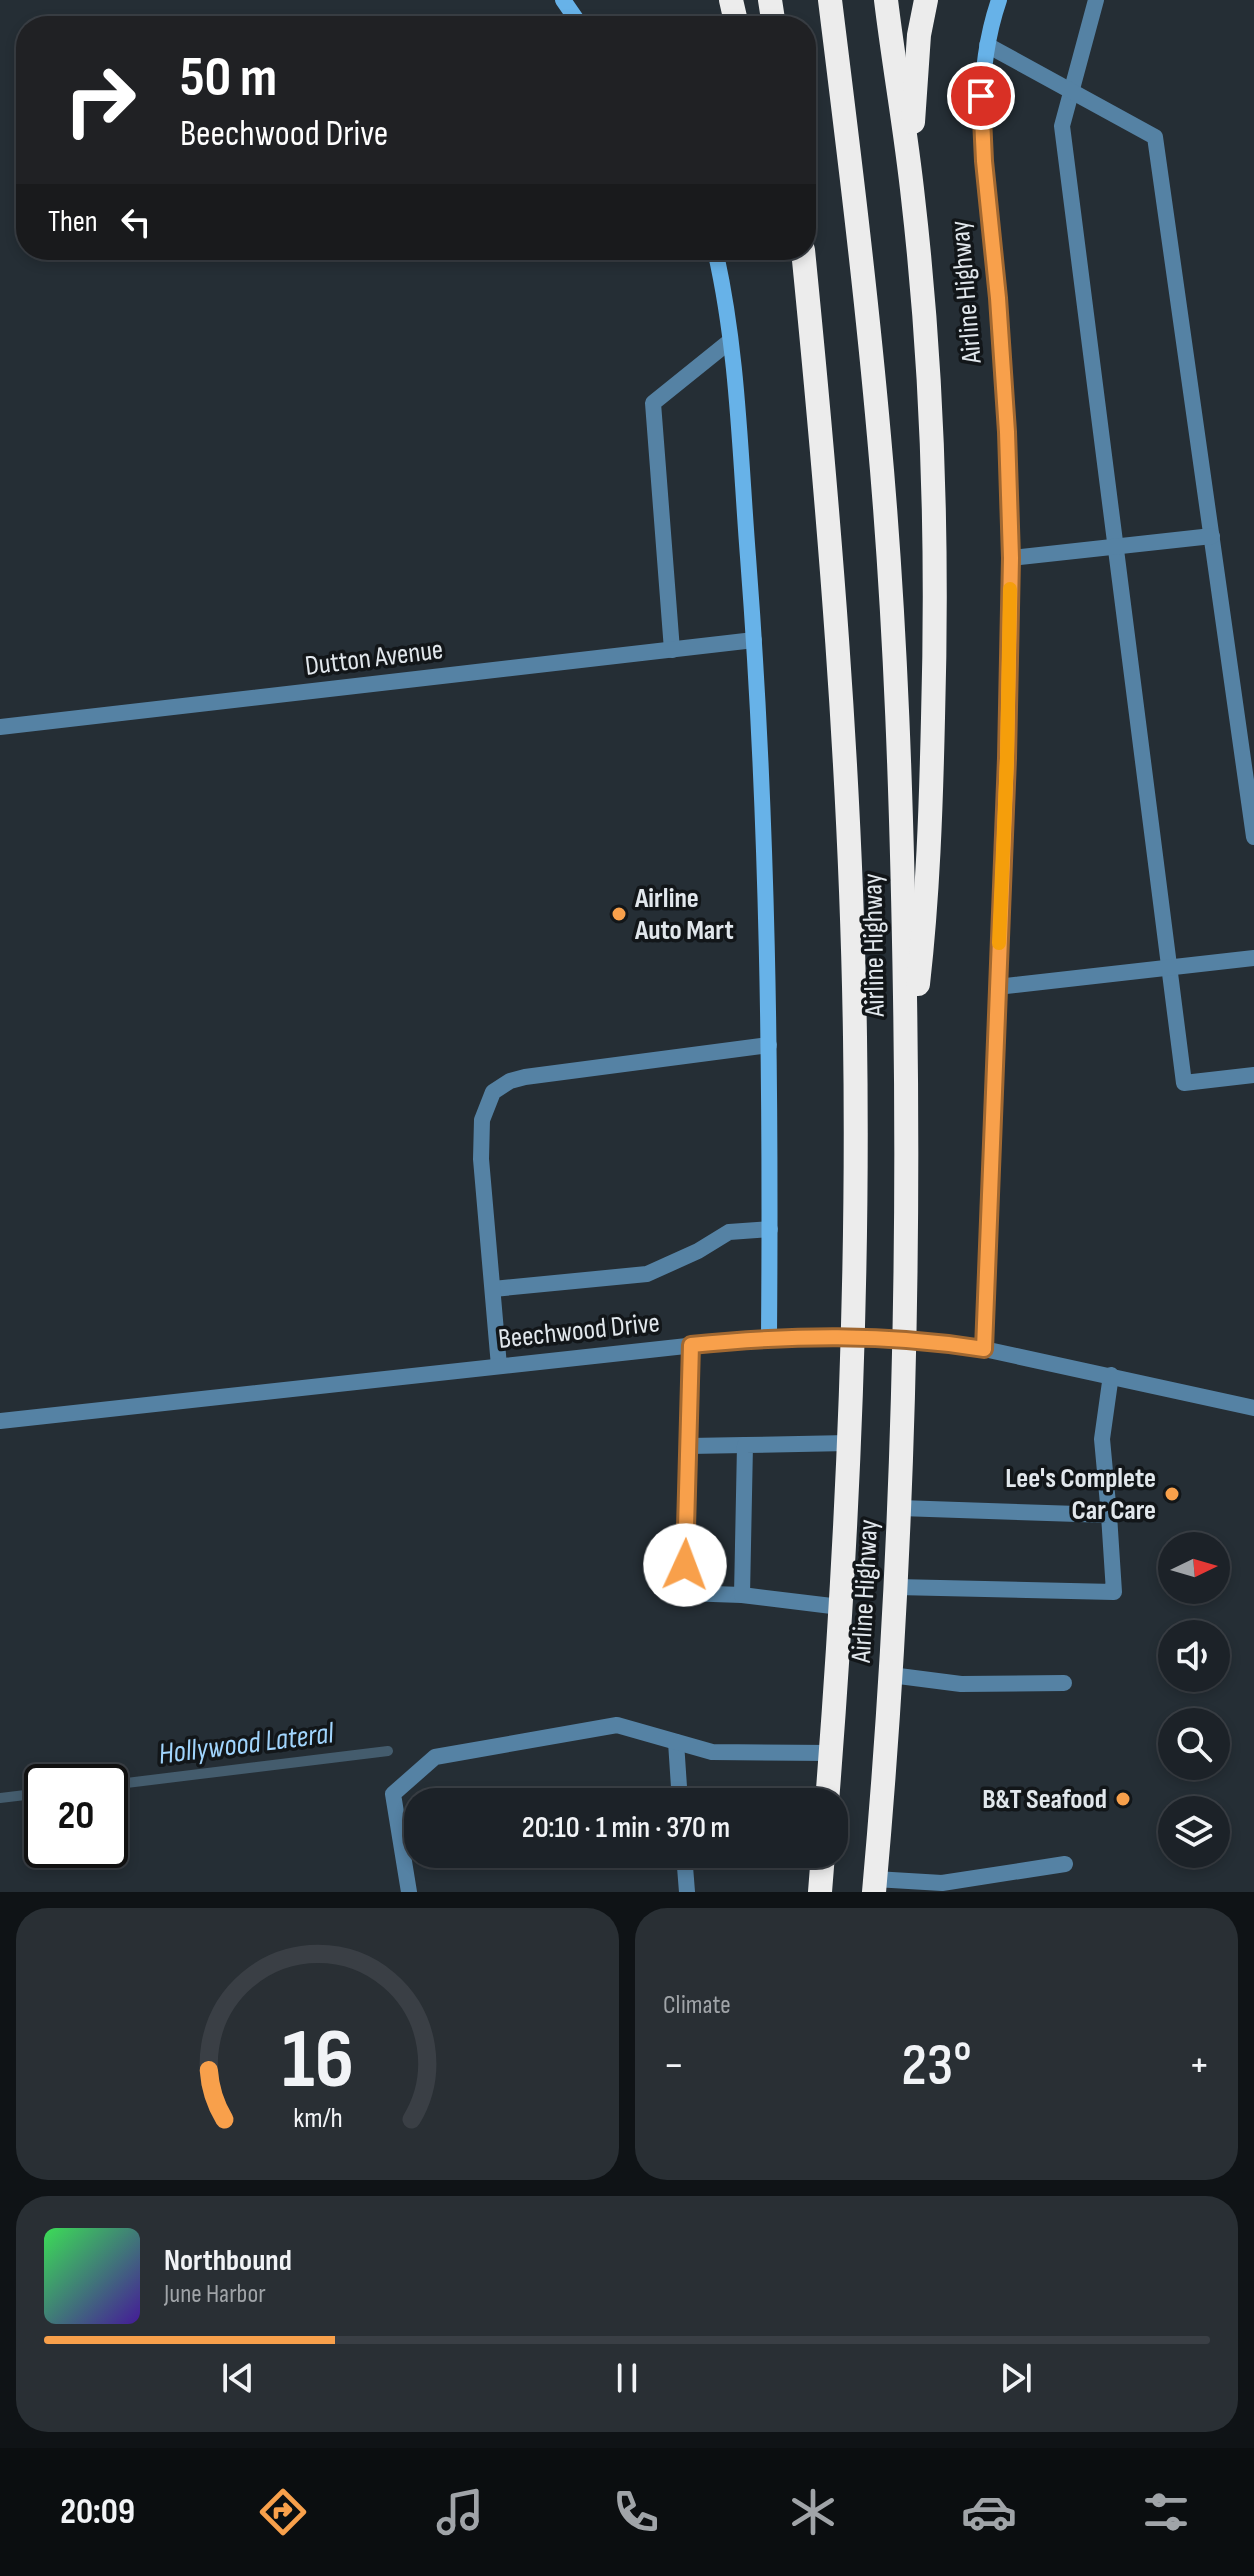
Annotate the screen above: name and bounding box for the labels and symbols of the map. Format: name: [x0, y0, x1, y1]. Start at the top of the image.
pin: [947, 62, 1015, 130]
street label: Airline Highway: [943, 219, 989, 366]
street label: Dutton Avenue: [303, 633, 445, 683]
street label: Airline Highway: [856, 873, 892, 1018]
place label: Airline Auto Mart: [634, 882, 734, 947]
marker: Airline Auto Mart: [610, 905, 628, 923]
street label: Beechwood Drive: [497, 1306, 661, 1356]
place label: Lee's Complete Car Care: [1005, 1462, 1156, 1527]
marker: Lee's Complete Car Care: [1163, 1485, 1181, 1503]
street label: Airline Highway: [845, 1518, 885, 1664]
position arrow: [643, 1523, 727, 1607]
north arrow: [1158, 1532, 1230, 1604]
water label: Hollywood Lateral: [156, 1715, 337, 1773]
speed limit sign: 20: [24, 1764, 128, 1868]
place label: B&T Seafood: [982, 1783, 1107, 1816]
marker: B&T Seafood: [1114, 1790, 1132, 1808]

